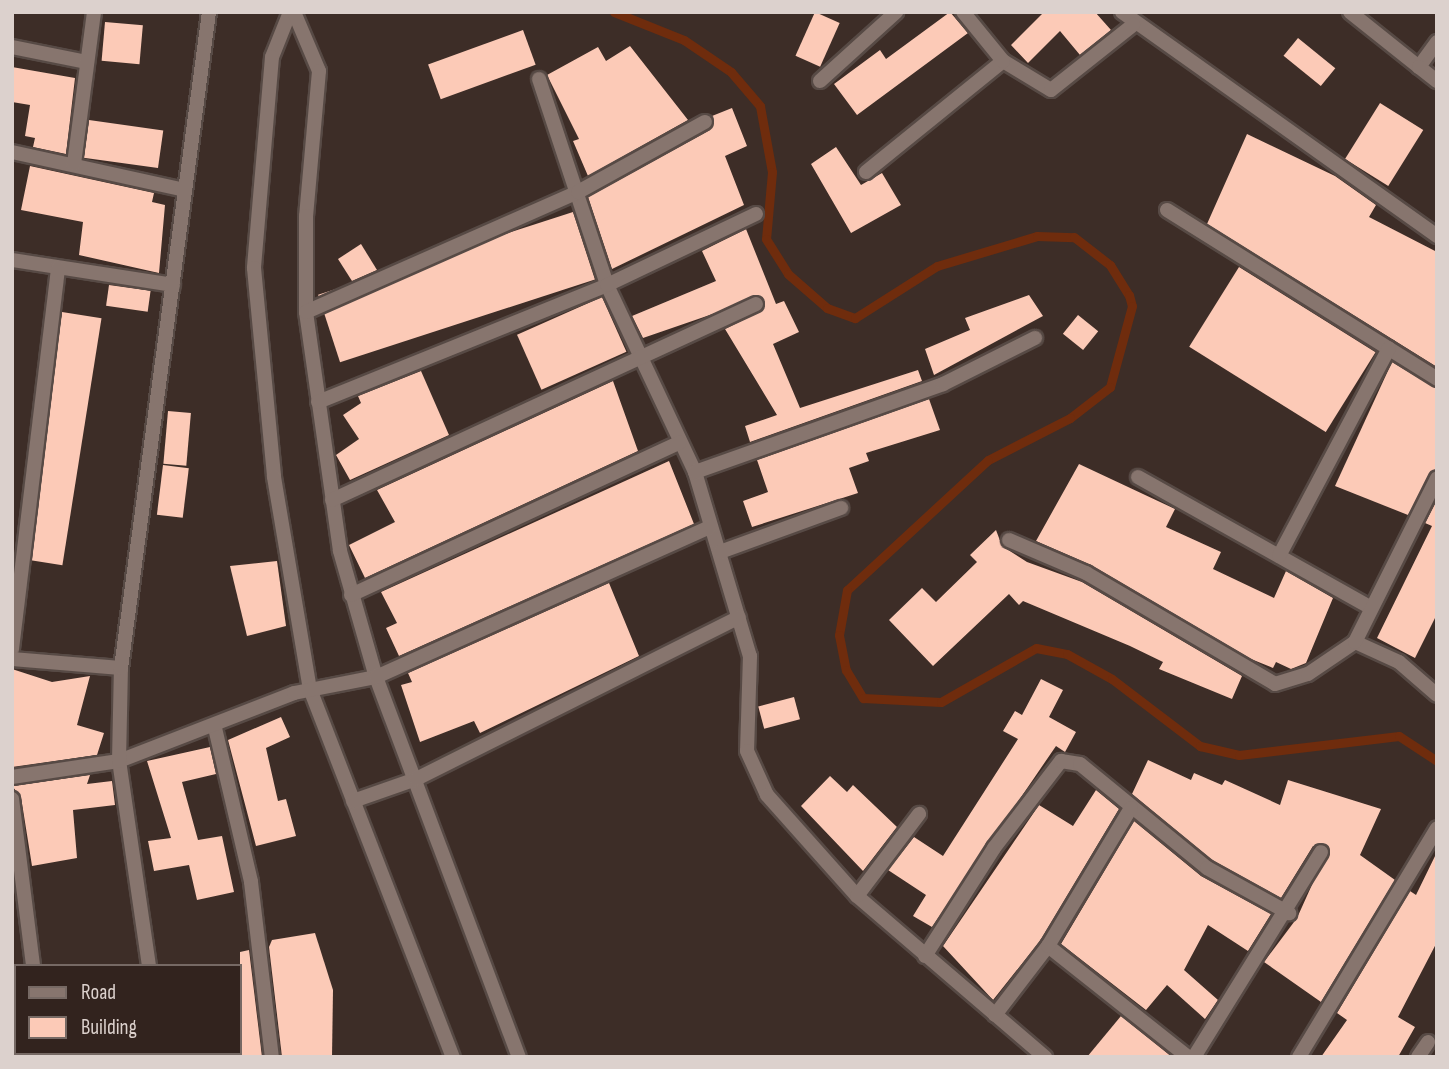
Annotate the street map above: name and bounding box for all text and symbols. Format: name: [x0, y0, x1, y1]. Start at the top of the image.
legend: [14, 964, 242, 1055]
text: Road: [81, 980, 116, 1005]
text: Building: [81, 1015, 137, 1040]

